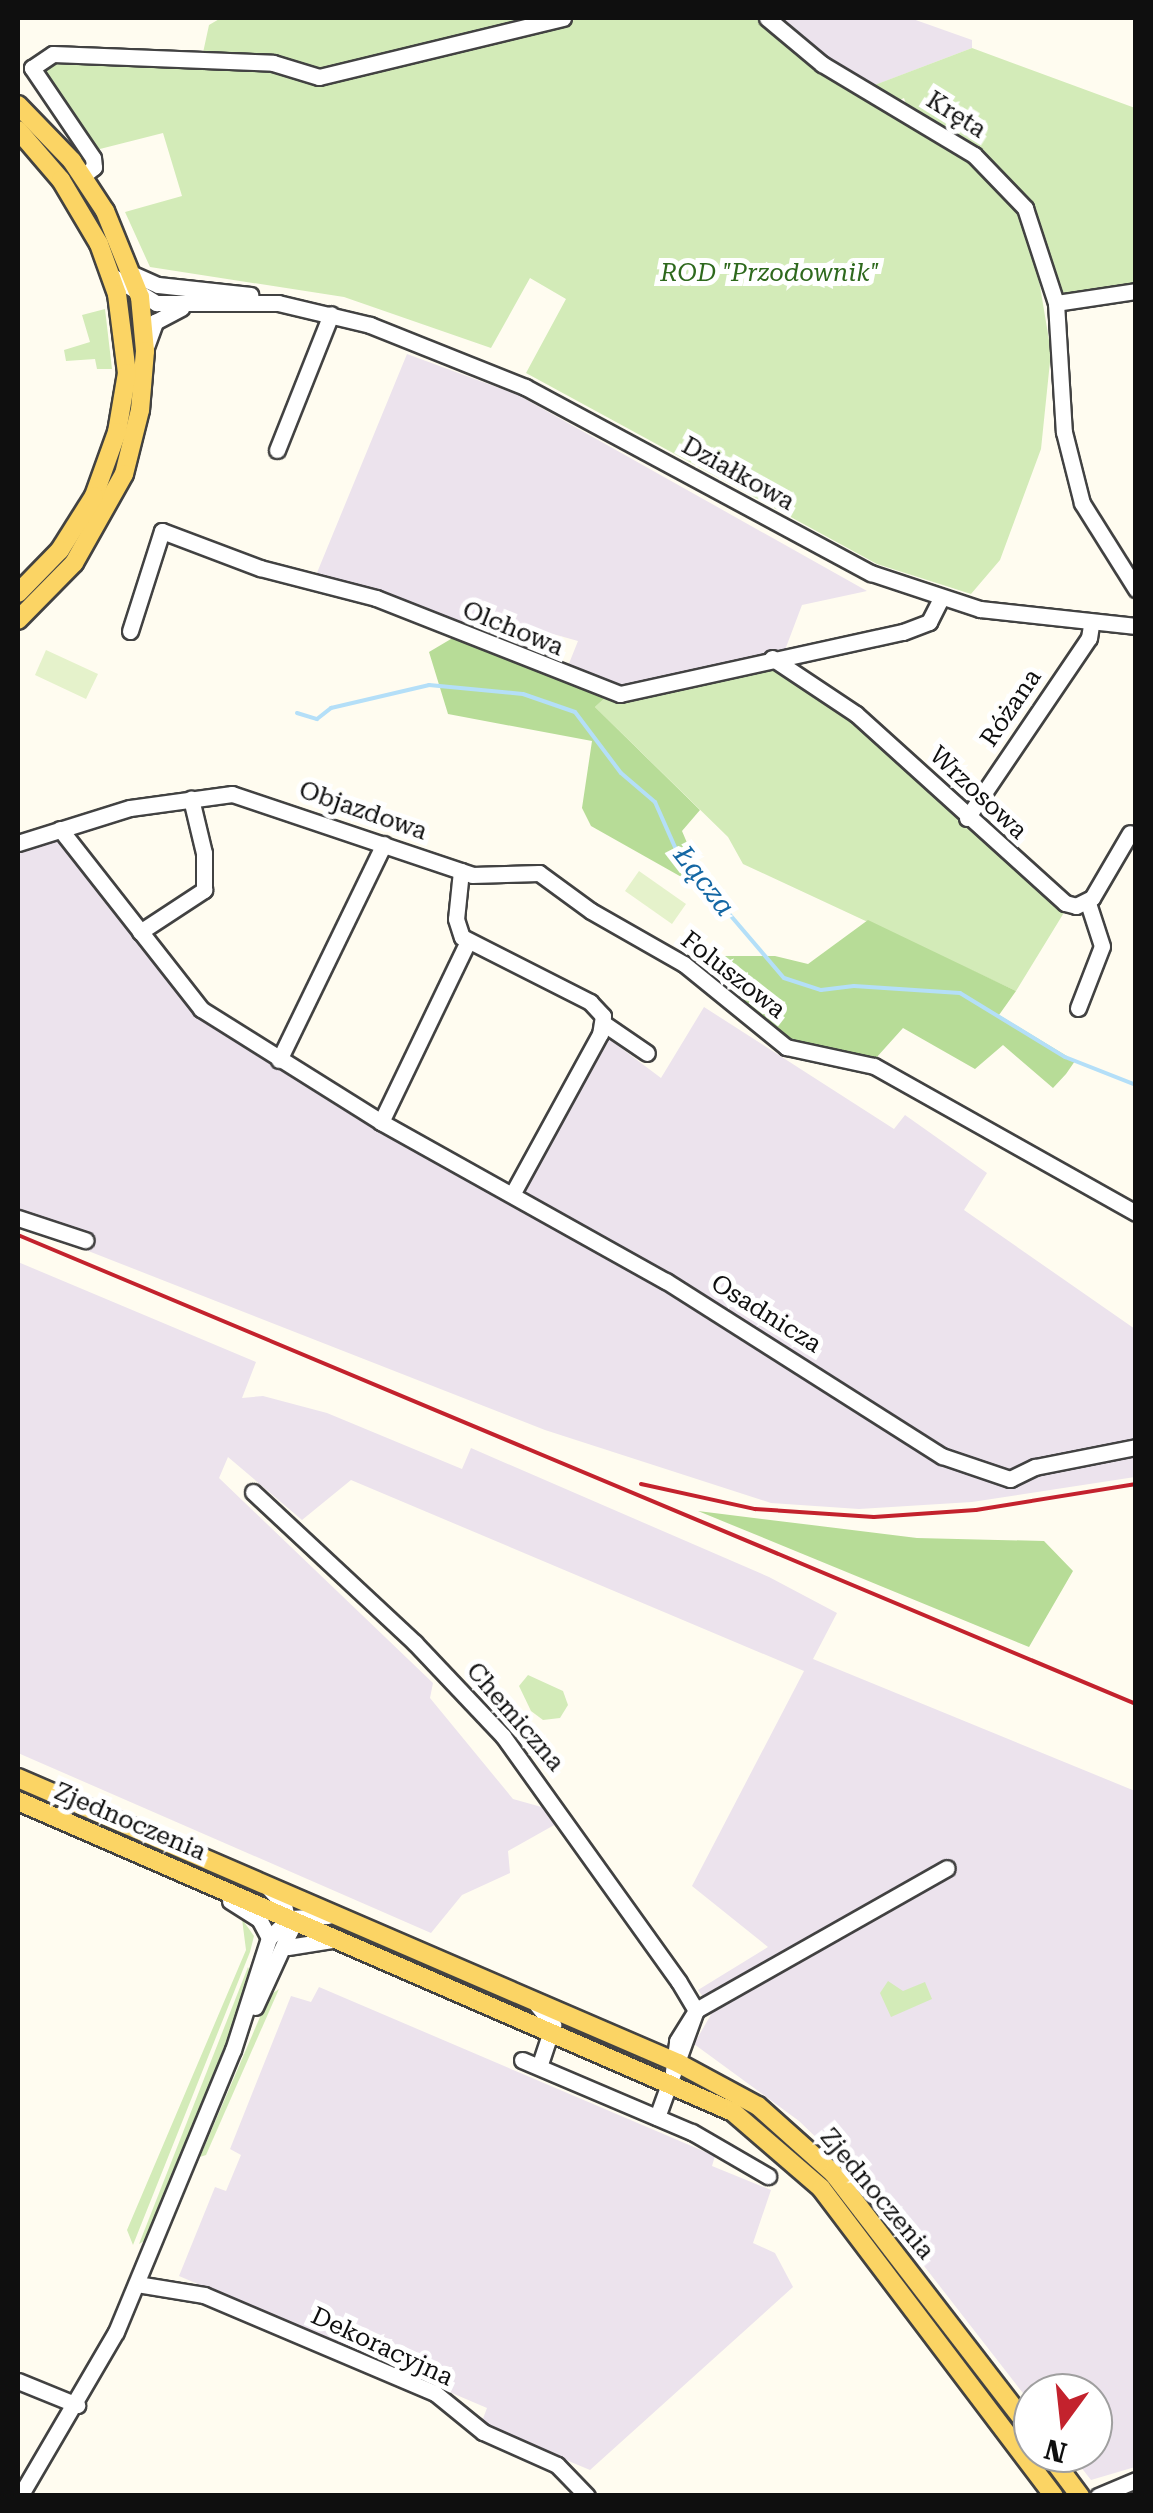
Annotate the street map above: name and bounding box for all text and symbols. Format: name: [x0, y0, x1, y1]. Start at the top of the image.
street label: Kręta: [921, 85, 991, 145]
park label: ROD "Przodownik": [660, 258, 880, 288]
street label: Działkowa: [676, 431, 800, 517]
street label: Olchowa: [458, 595, 568, 663]
street label: Różana: [974, 663, 1048, 753]
street label: Wrzosowa: [923, 740, 1033, 846]
street label: Objazdowa: [295, 775, 431, 847]
water label: Łącza: [666, 839, 742, 923]
street label: Foluszowa: [675, 925, 791, 1025]
street label: Osadnicza: [705, 1268, 827, 1360]
street label: Chemiczna: [460, 1657, 570, 1777]
street label: Zjednoczenia: [50, 1777, 210, 1867]
street label: Zjednoczenia: [814, 2123, 940, 2265]
street label: Dekoracyjna: [306, 2301, 458, 2393]
north arrow: [1013, 2373, 1113, 2473]
text: N: [1041, 2432, 1070, 2469]

